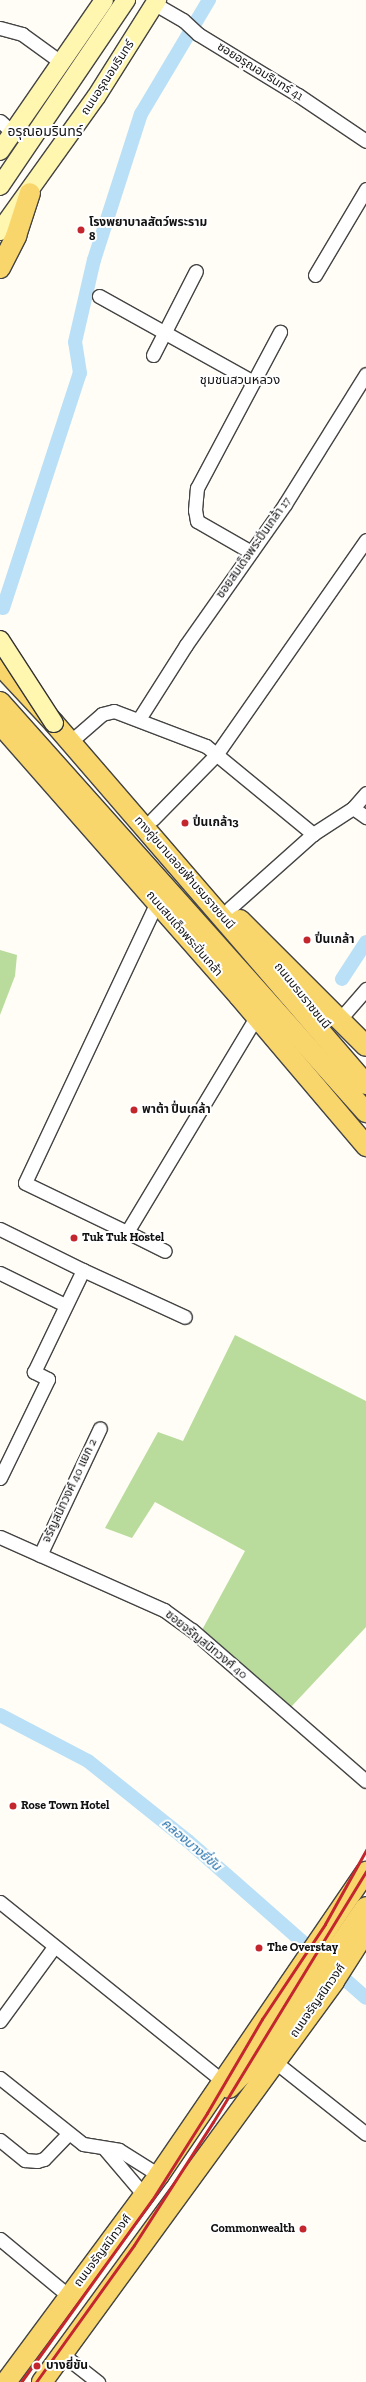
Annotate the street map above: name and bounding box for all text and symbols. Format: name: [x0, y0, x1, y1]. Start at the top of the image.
street label: ถนนอรุณอมรินทร์: [78, 38, 138, 118]
street label: ซอยอรุณอมรินทร์ 41: [214, 40, 306, 104]
district label: อรุณอมรินทร์: [8, 124, 82, 140]
place label: โรงพยาบาลสัตว์พระราม 8: [89, 216, 207, 244]
marker: โรงพยาบาลสัตว์พระราม 8: [76, 225, 86, 235]
district label: ชุมชนสวนหลวง: [200, 372, 280, 388]
street label: ซอยสมเด็จพระปิ่นเกล้า 17: [214, 495, 294, 601]
street label: ทางคู่ขนานลอยฟ้าบรมราชชนนี: [131, 813, 237, 933]
place label: ปิ่นเกล้า3: [193, 816, 239, 830]
marker: ปิ่นเกล้า3: [180, 818, 190, 828]
street label: ถนนสมเด็จพระปิ่นเกล้า: [143, 888, 225, 980]
place label: ปิ่นเกล้า: [315, 933, 354, 947]
marker: ปิ่นเกล้า: [302, 935, 312, 945]
street label: ถนนบรมราชชนนี: [271, 960, 333, 1032]
place label: พาต้า ปื่นเกล้า: [142, 1103, 211, 1117]
marker: พาต้า ปื่นเกล้า: [129, 1105, 139, 1115]
place label: Tuk Tuk Hostel: [82, 1231, 164, 1245]
marker: Tuk Tuk Hostel: [69, 1233, 79, 1243]
street label: จรัญสนิทวงศ์ 40 แยก 2: [40, 1437, 100, 1545]
street label: ซอยจรัญสนิทวงศ์ 40: [162, 1608, 250, 1682]
place label: Rose Town Hotel: [21, 1799, 109, 1813]
marker: Rose Town Hotel: [8, 1801, 18, 1811]
water label: คลองบางยี่ขัน: [158, 1816, 224, 1874]
place label: The Overstay: [267, 1941, 338, 1955]
marker: The Overstay: [254, 1943, 264, 1953]
street label: ถนนจรัญสนิทวงศ์: [287, 1961, 349, 2041]
street label: ถนนจรัญสนิทวงศ์: [71, 2212, 135, 2290]
place label: Commonwealth: [211, 2222, 295, 2236]
marker: Commonwealth: [298, 2224, 308, 2234]
place label: บางยี่ขัน: [46, 2359, 88, 2373]
marker: บางยี่ขัน: [31, 2360, 43, 2372]

